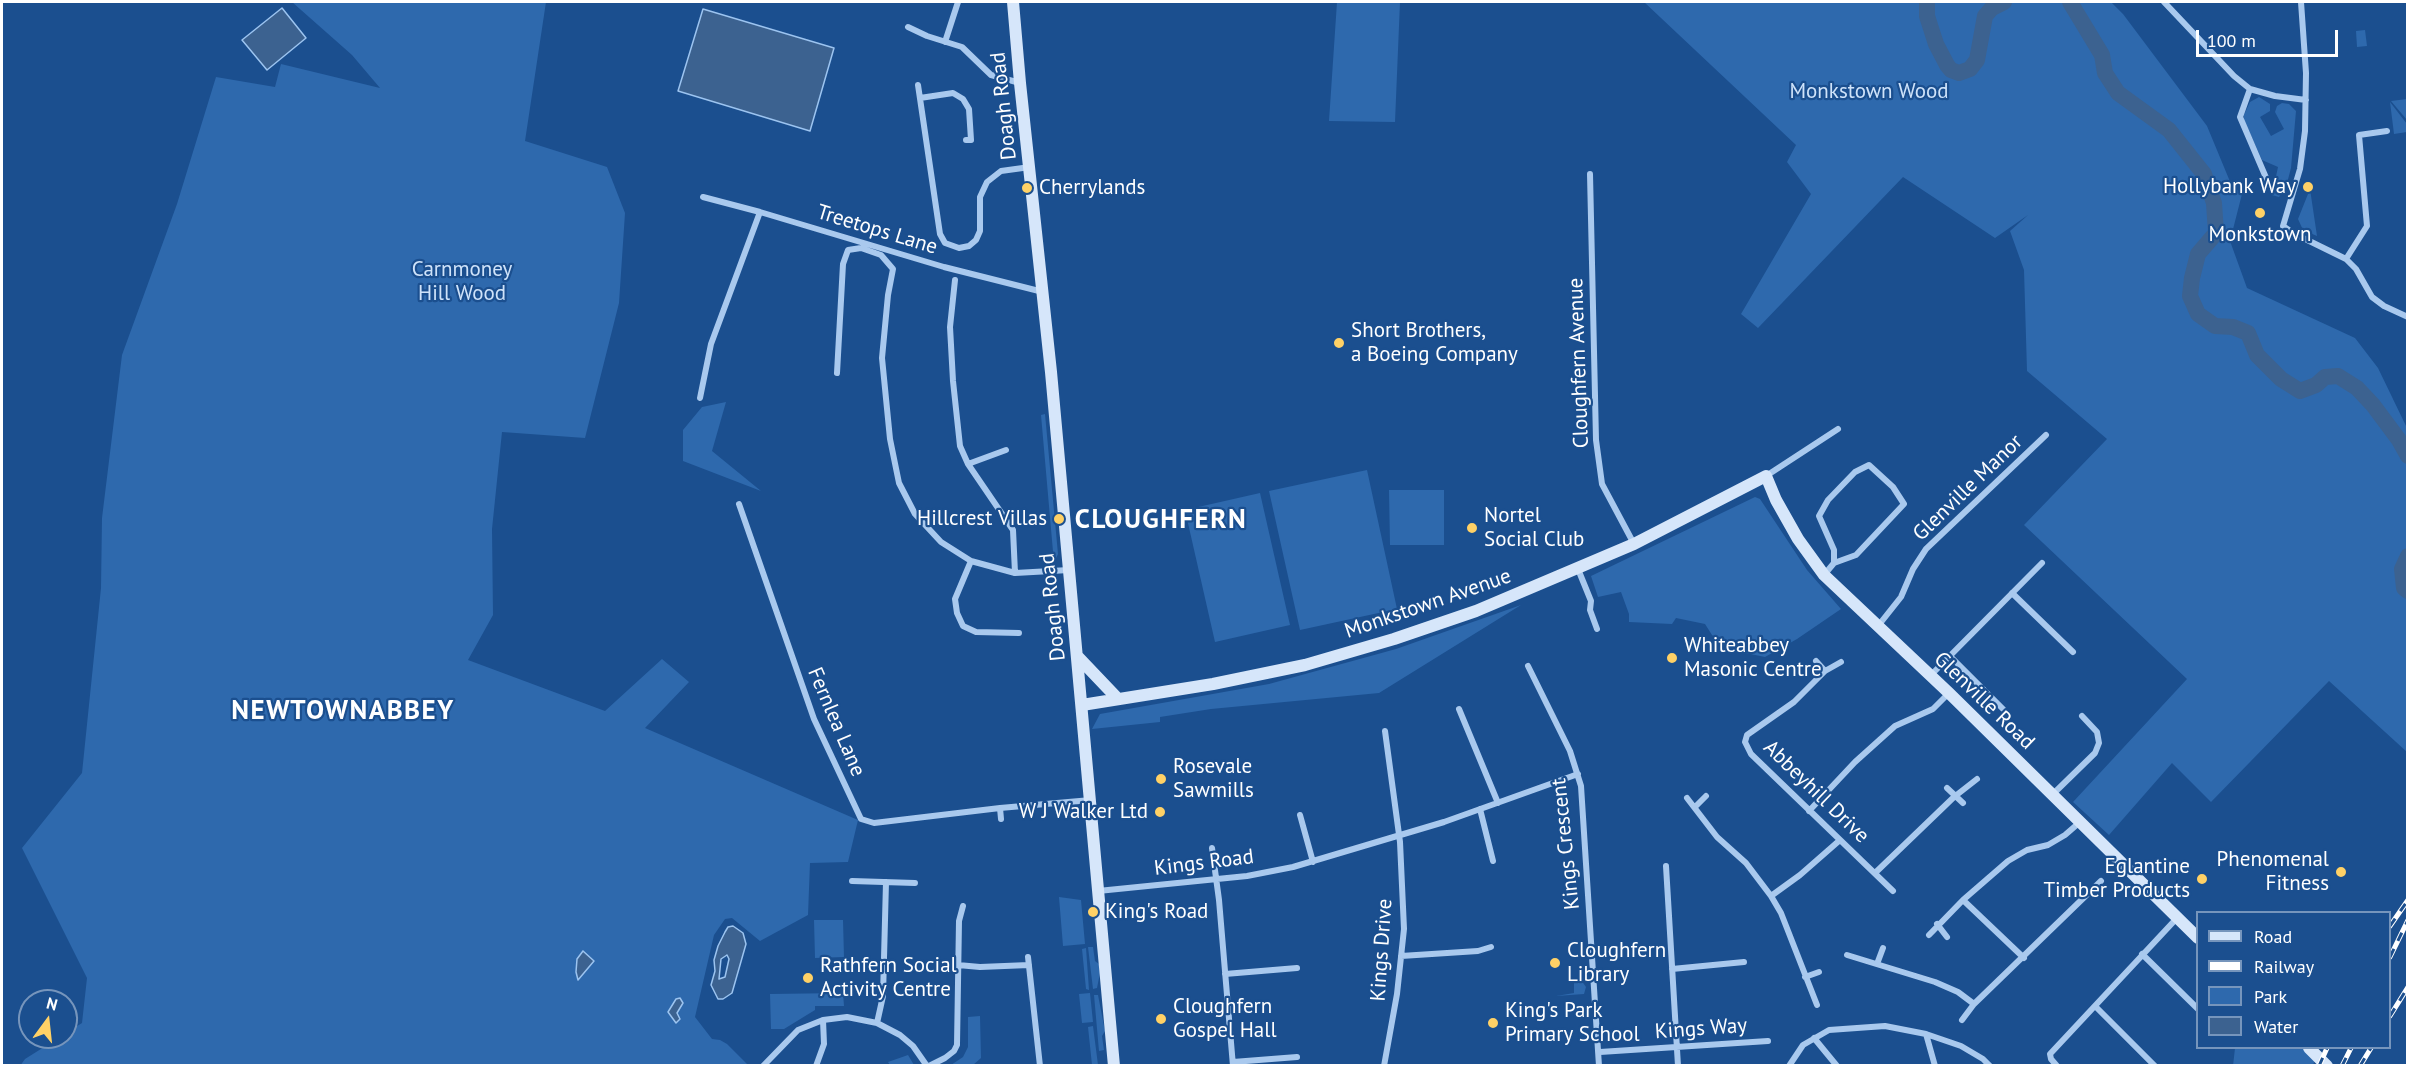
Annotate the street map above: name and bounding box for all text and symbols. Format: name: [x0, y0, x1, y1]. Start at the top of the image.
scale bar: [2199, 18, 2342, 56]
text: 100 m: [2207, 29, 2256, 52]
street label: Doagh Road: [986, 51, 1022, 161]
park label: Monkstown Wood: [1789, 79, 1949, 105]
place label: Hollybank Way: [2163, 174, 2296, 200]
place label: Cherrylands: [1039, 175, 1145, 201]
marker: Hollybank Way: [2301, 180, 2315, 194]
marker: Cherrylands: [1020, 181, 1034, 195]
street label: Treetops Lane: [814, 200, 940, 260]
marker: Monkstown: [2253, 206, 2267, 220]
place label: Monkstown: [2208, 222, 2312, 248]
park label: Carnmoney Hill Wood: [412, 257, 512, 307]
street label: Cloughfern Avenue: [1563, 277, 1595, 449]
place label: Short Brothers, a Boeing Company: [1351, 318, 1518, 368]
marker: Short Brothers, a Boeing Company: [1332, 336, 1346, 350]
street label: Glenville Manor: [1908, 429, 2028, 547]
place label: Nortel Social Club: [1484, 503, 1584, 553]
district label: CLOUGHFERN: [1075, 504, 1247, 536]
place label: Hillcrest Villas: [917, 506, 1047, 532]
marker: Hillcrest Villas: [1052, 512, 1066, 526]
marker: Nortel Social Club: [1465, 521, 1479, 535]
street label: Doagh Road: [1035, 552, 1071, 662]
street label: Monkstown Avenue: [1342, 564, 1514, 644]
place label: Whiteabbey Masonic Centre: [1684, 633, 1822, 683]
street label: Glenville Road: [1929, 647, 2039, 755]
marker: Whiteabbey Masonic Centre: [1665, 651, 1679, 665]
street label: Fernlea Lane: [802, 664, 870, 780]
district label: NEWTOWNABBEY: [231, 695, 455, 727]
street label: Abbeyhill Drive: [1758, 735, 1874, 849]
place label: Rosevale Sawmills: [1173, 754, 1254, 804]
marker: Rosevale Sawmills: [1154, 772, 1168, 786]
street label: Kings Crescent: [1547, 777, 1585, 911]
place label: W J Walker Ltd: [1019, 799, 1148, 825]
marker: W J Walker Ltd: [1153, 805, 1167, 819]
street label: Kings Road: [1153, 844, 1255, 882]
place label: Phenomenal Fitness: [2217, 847, 2329, 897]
place label: Eglantine Timber Products: [2043, 854, 2190, 904]
marker: Phenomenal Fitness: [2334, 865, 2348, 879]
marker: Eglantine Timber Products: [2195, 872, 2209, 886]
street label: Kings Drive: [1366, 898, 1398, 1002]
place label: King's Road: [1105, 899, 1208, 925]
marker: King's Road: [1086, 905, 1100, 919]
legend: [2196, 911, 2391, 1049]
text: Road: [2254, 925, 2292, 948]
place label: Cloughfern Library: [1567, 938, 1666, 988]
place label: Rathfern Social Activity Centre: [820, 953, 957, 1003]
text: Railway: [2254, 955, 2314, 978]
marker: Cloughfern Library: [1548, 956, 1562, 970]
marker: Rathfern Social Activity Centre: [801, 971, 815, 985]
text: Park: [2254, 985, 2287, 1008]
north arrow: [18, 989, 78, 1049]
text: N: [44, 993, 60, 1015]
place label: Cloughfern Gospel Hall: [1173, 994, 1277, 1044]
place label: King's Park Primary School: [1505, 998, 1640, 1048]
marker: Cloughfern Gospel Hall: [1154, 1012, 1168, 1026]
street label: Kings Way: [1654, 1013, 1748, 1045]
text: Water: [2254, 1015, 2298, 1038]
marker: King's Park Primary School: [1486, 1016, 1500, 1030]

